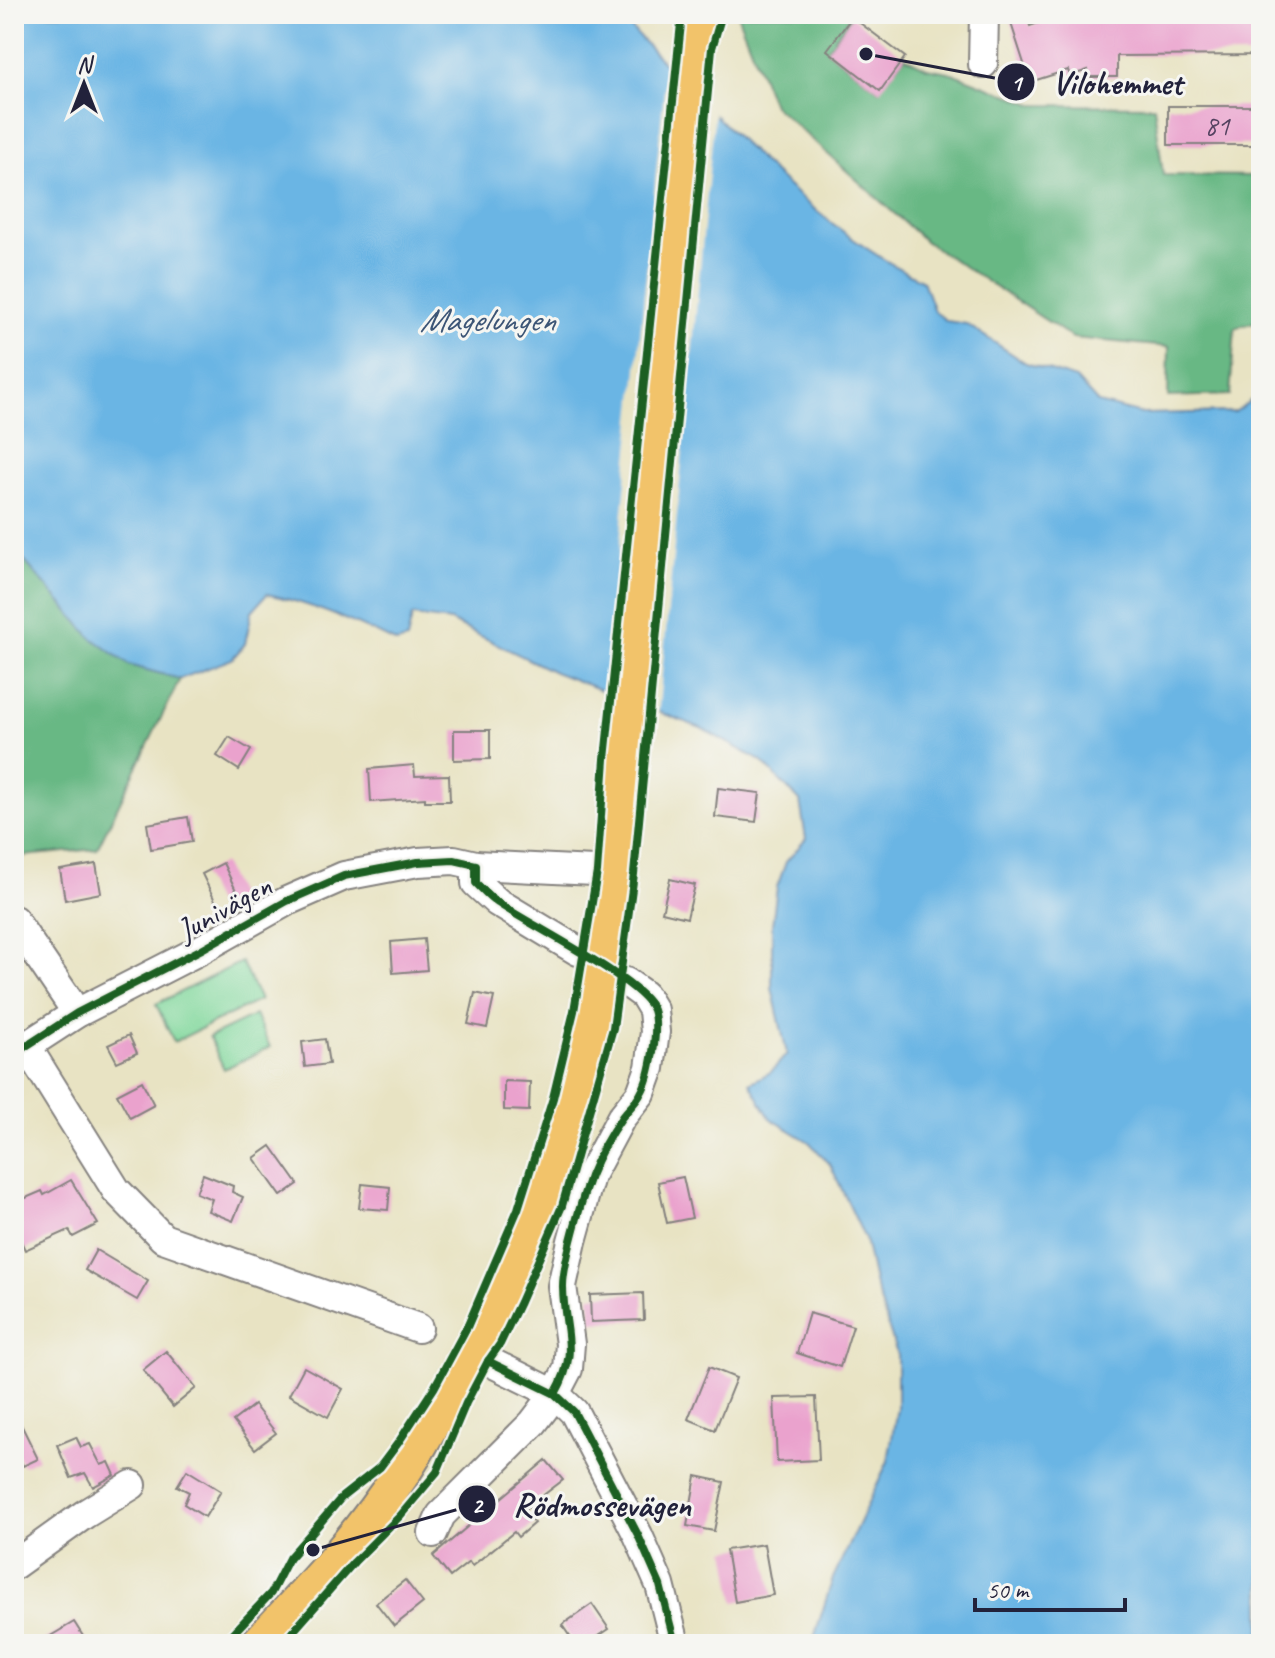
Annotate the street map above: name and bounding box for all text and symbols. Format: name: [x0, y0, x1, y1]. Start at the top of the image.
north arrow: [44, 44, 124, 124]
text: N: [77, 51, 94, 79]
callout: Vilohemmet: [996, 53, 1198, 111]
text: Vilohemmet: [1052, 61, 1186, 104]
text: 1: [1011, 68, 1025, 98]
house number: 81: [1204, 108, 1231, 143]
water label: Magelungen: [420, 298, 557, 341]
street label: Junivägen: [168, 865, 279, 952]
callout: Rödmossevägen: [457, 1475, 707, 1533]
text: Rödmossevägen: [513, 1483, 692, 1526]
text: 2: [472, 1490, 485, 1520]
scale bar: [975, 1562, 1125, 1612]
text: 50 m: [987, 1575, 1030, 1605]

